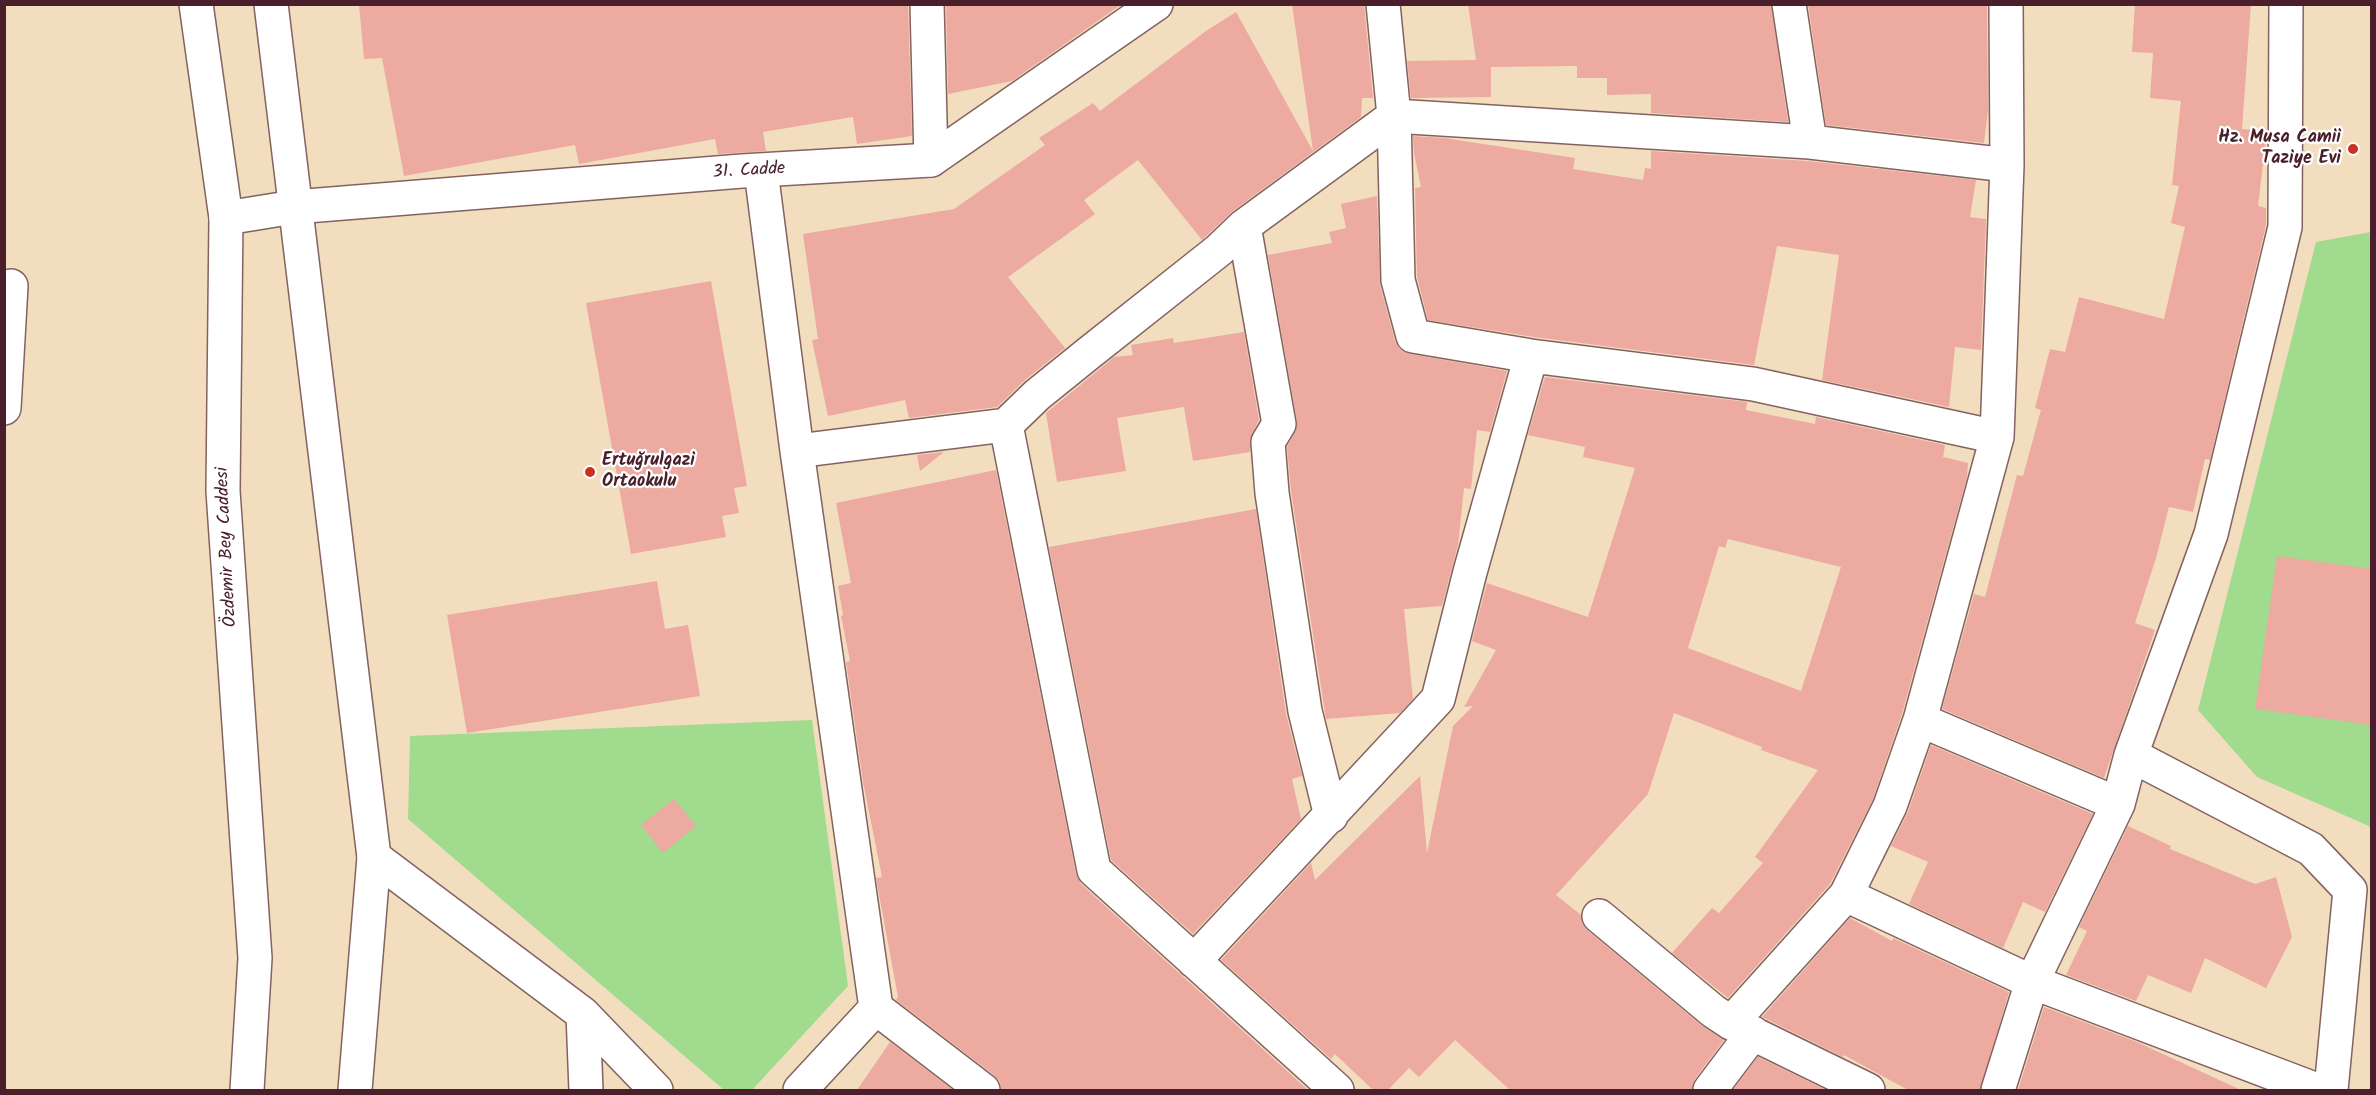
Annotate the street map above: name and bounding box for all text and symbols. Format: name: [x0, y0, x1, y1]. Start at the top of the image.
place label: Hz. Musa Camii Taziye Evi: [2218, 128, 2341, 170]
marker: Hz. Musa Camii Taziye Evi: [2346, 142, 2360, 156]
street label: 31. Cadde: [712, 159, 786, 185]
place label: Ertuğrulgazi Ortaokulu: [602, 451, 695, 494]
marker: Ertuğrulgazi Ortaokulu: [583, 465, 597, 479]
street label: Özdemir Bey Caddesi: [213, 466, 243, 628]

